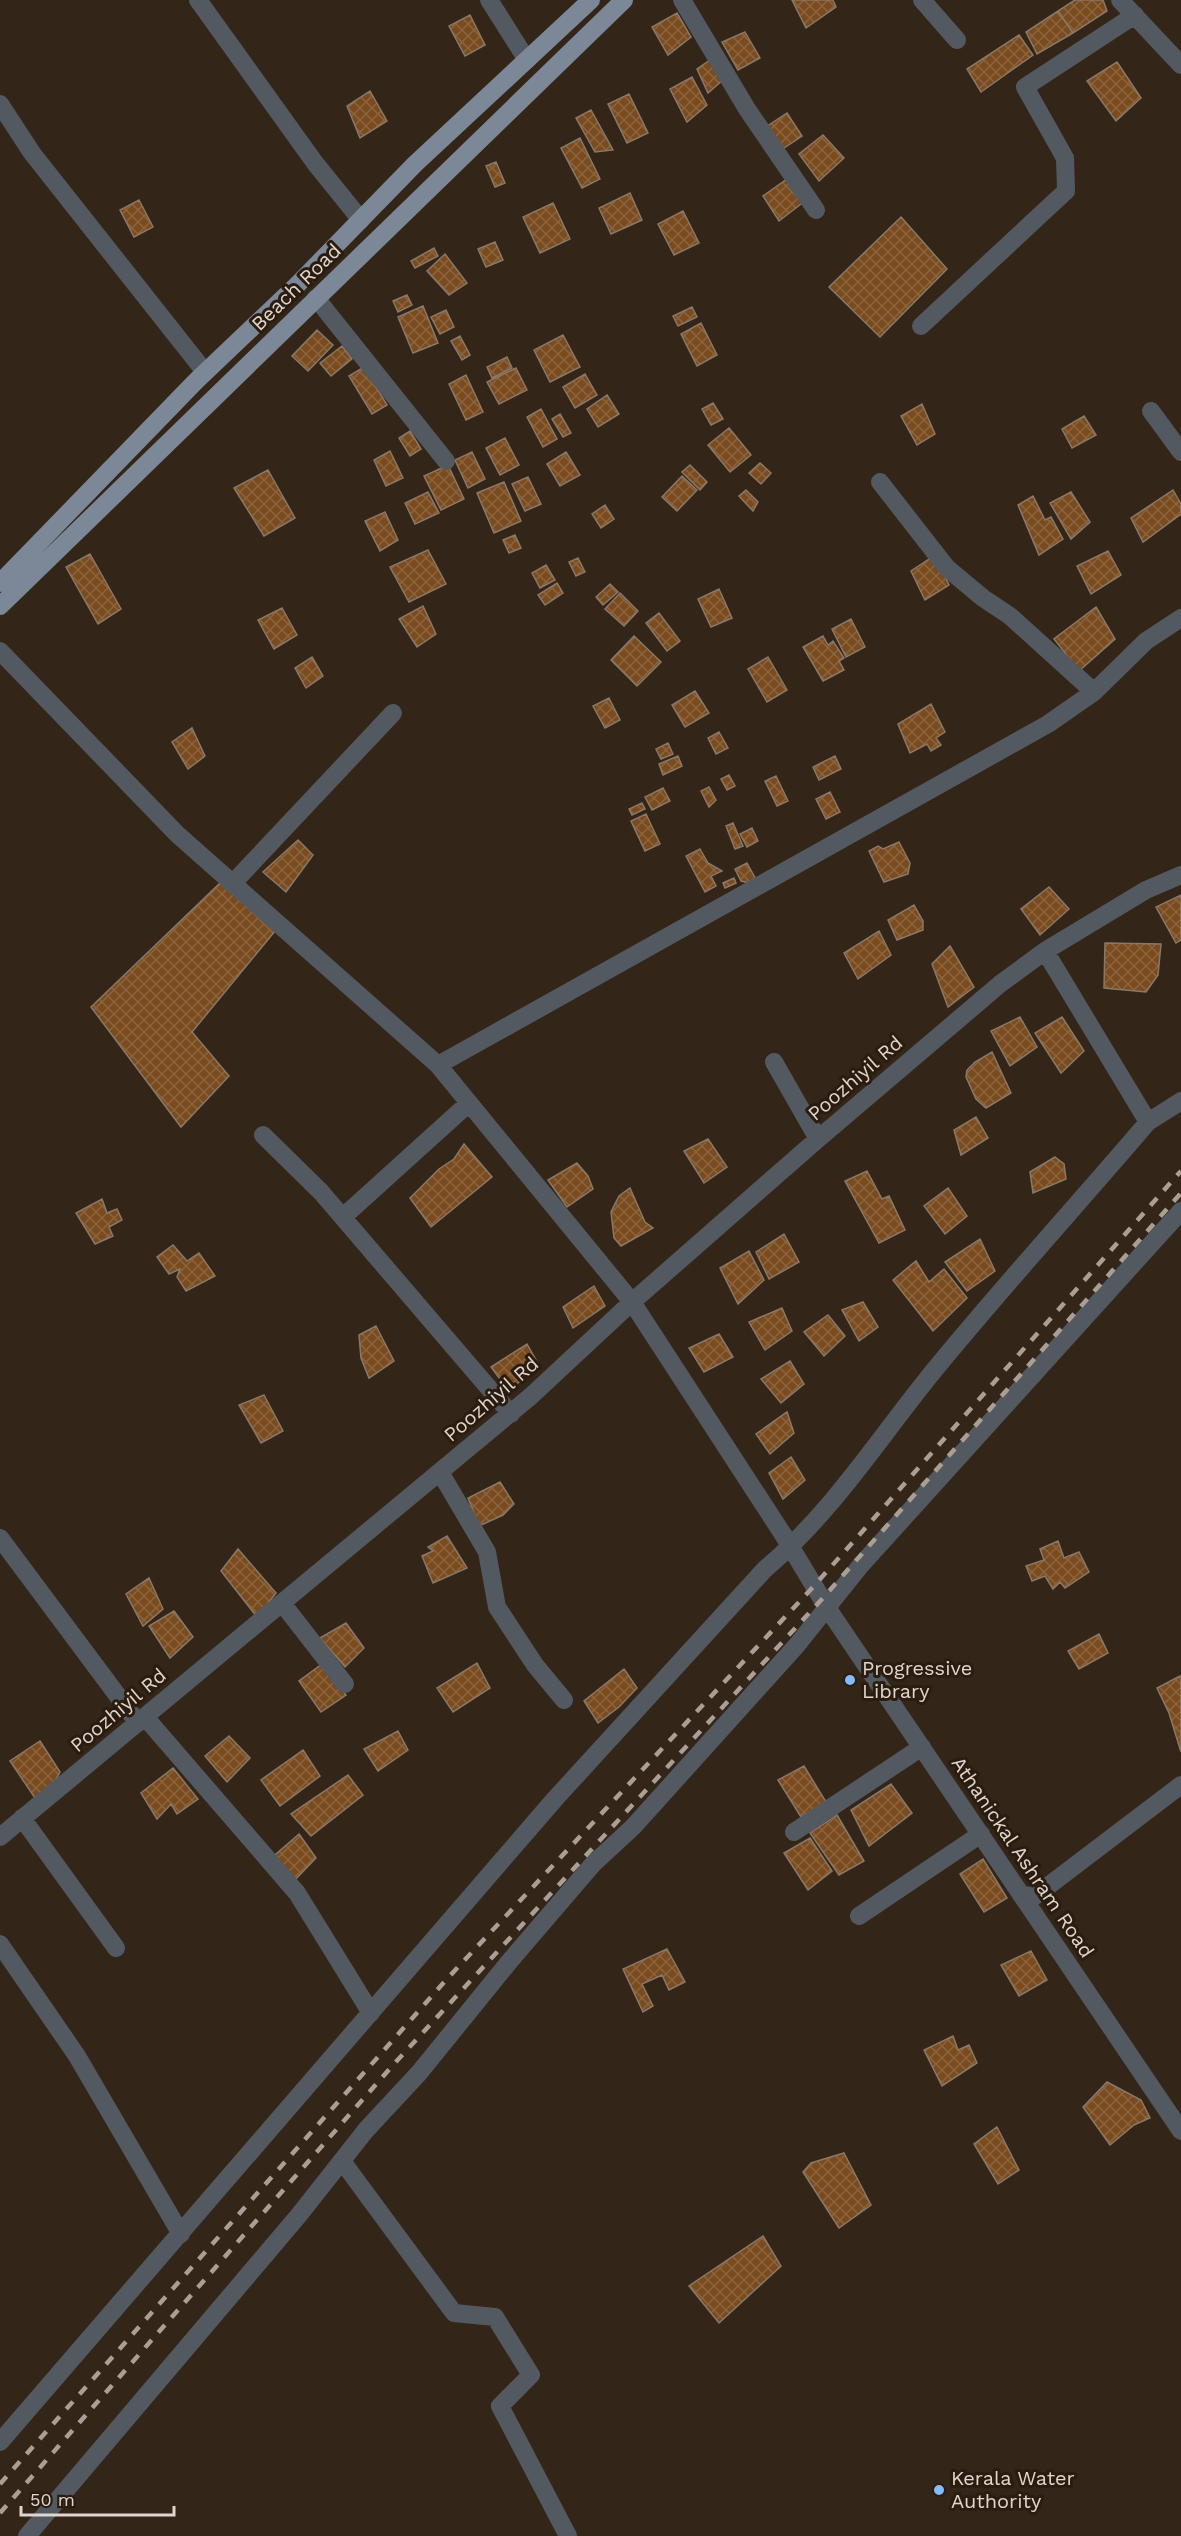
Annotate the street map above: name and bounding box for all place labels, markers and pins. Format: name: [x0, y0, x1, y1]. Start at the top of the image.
place label: Progressive Library: [862, 1656, 972, 1703]
marker: Progressive Library: [843, 1673, 857, 1687]
place label: Kerala Water Authority: [951, 2466, 1075, 2513]
marker: Kerala Water Authority: [932, 2483, 946, 2497]

